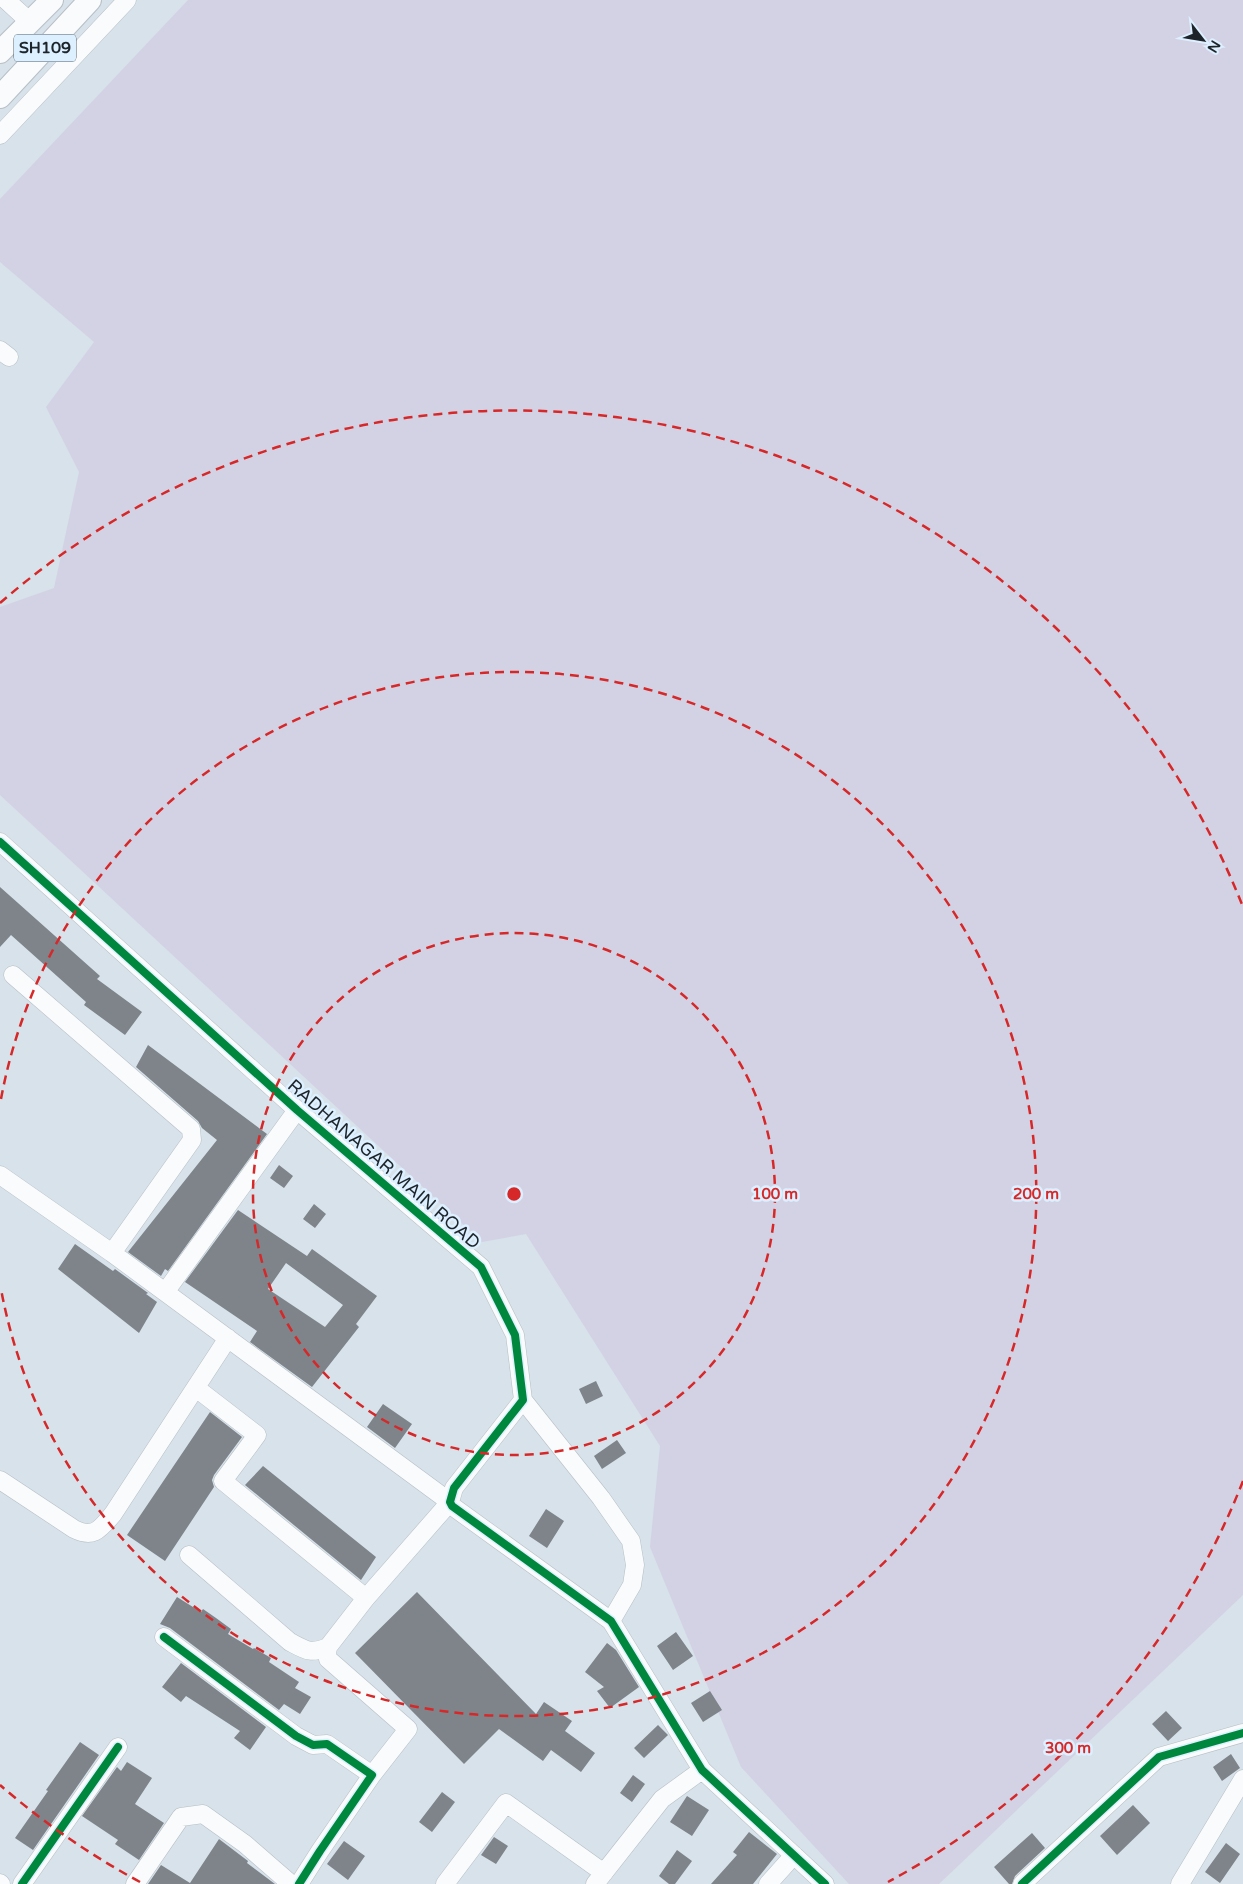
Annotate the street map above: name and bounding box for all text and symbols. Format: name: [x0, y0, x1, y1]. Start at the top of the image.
north arrow: [1178, 15, 1228, 65]
road number: SH109: [14, 34, 76, 62]
text: N: [1204, 37, 1224, 56]
street label: RADHANAGAR MAIN ROAD: [283, 1074, 485, 1254]
centre of rings: [505, 1185, 523, 1203]
text: 100 m: [752, 1185, 798, 1203]
text: 200 m: [1013, 1185, 1059, 1203]
text: 300 m: [1045, 1739, 1091, 1757]

